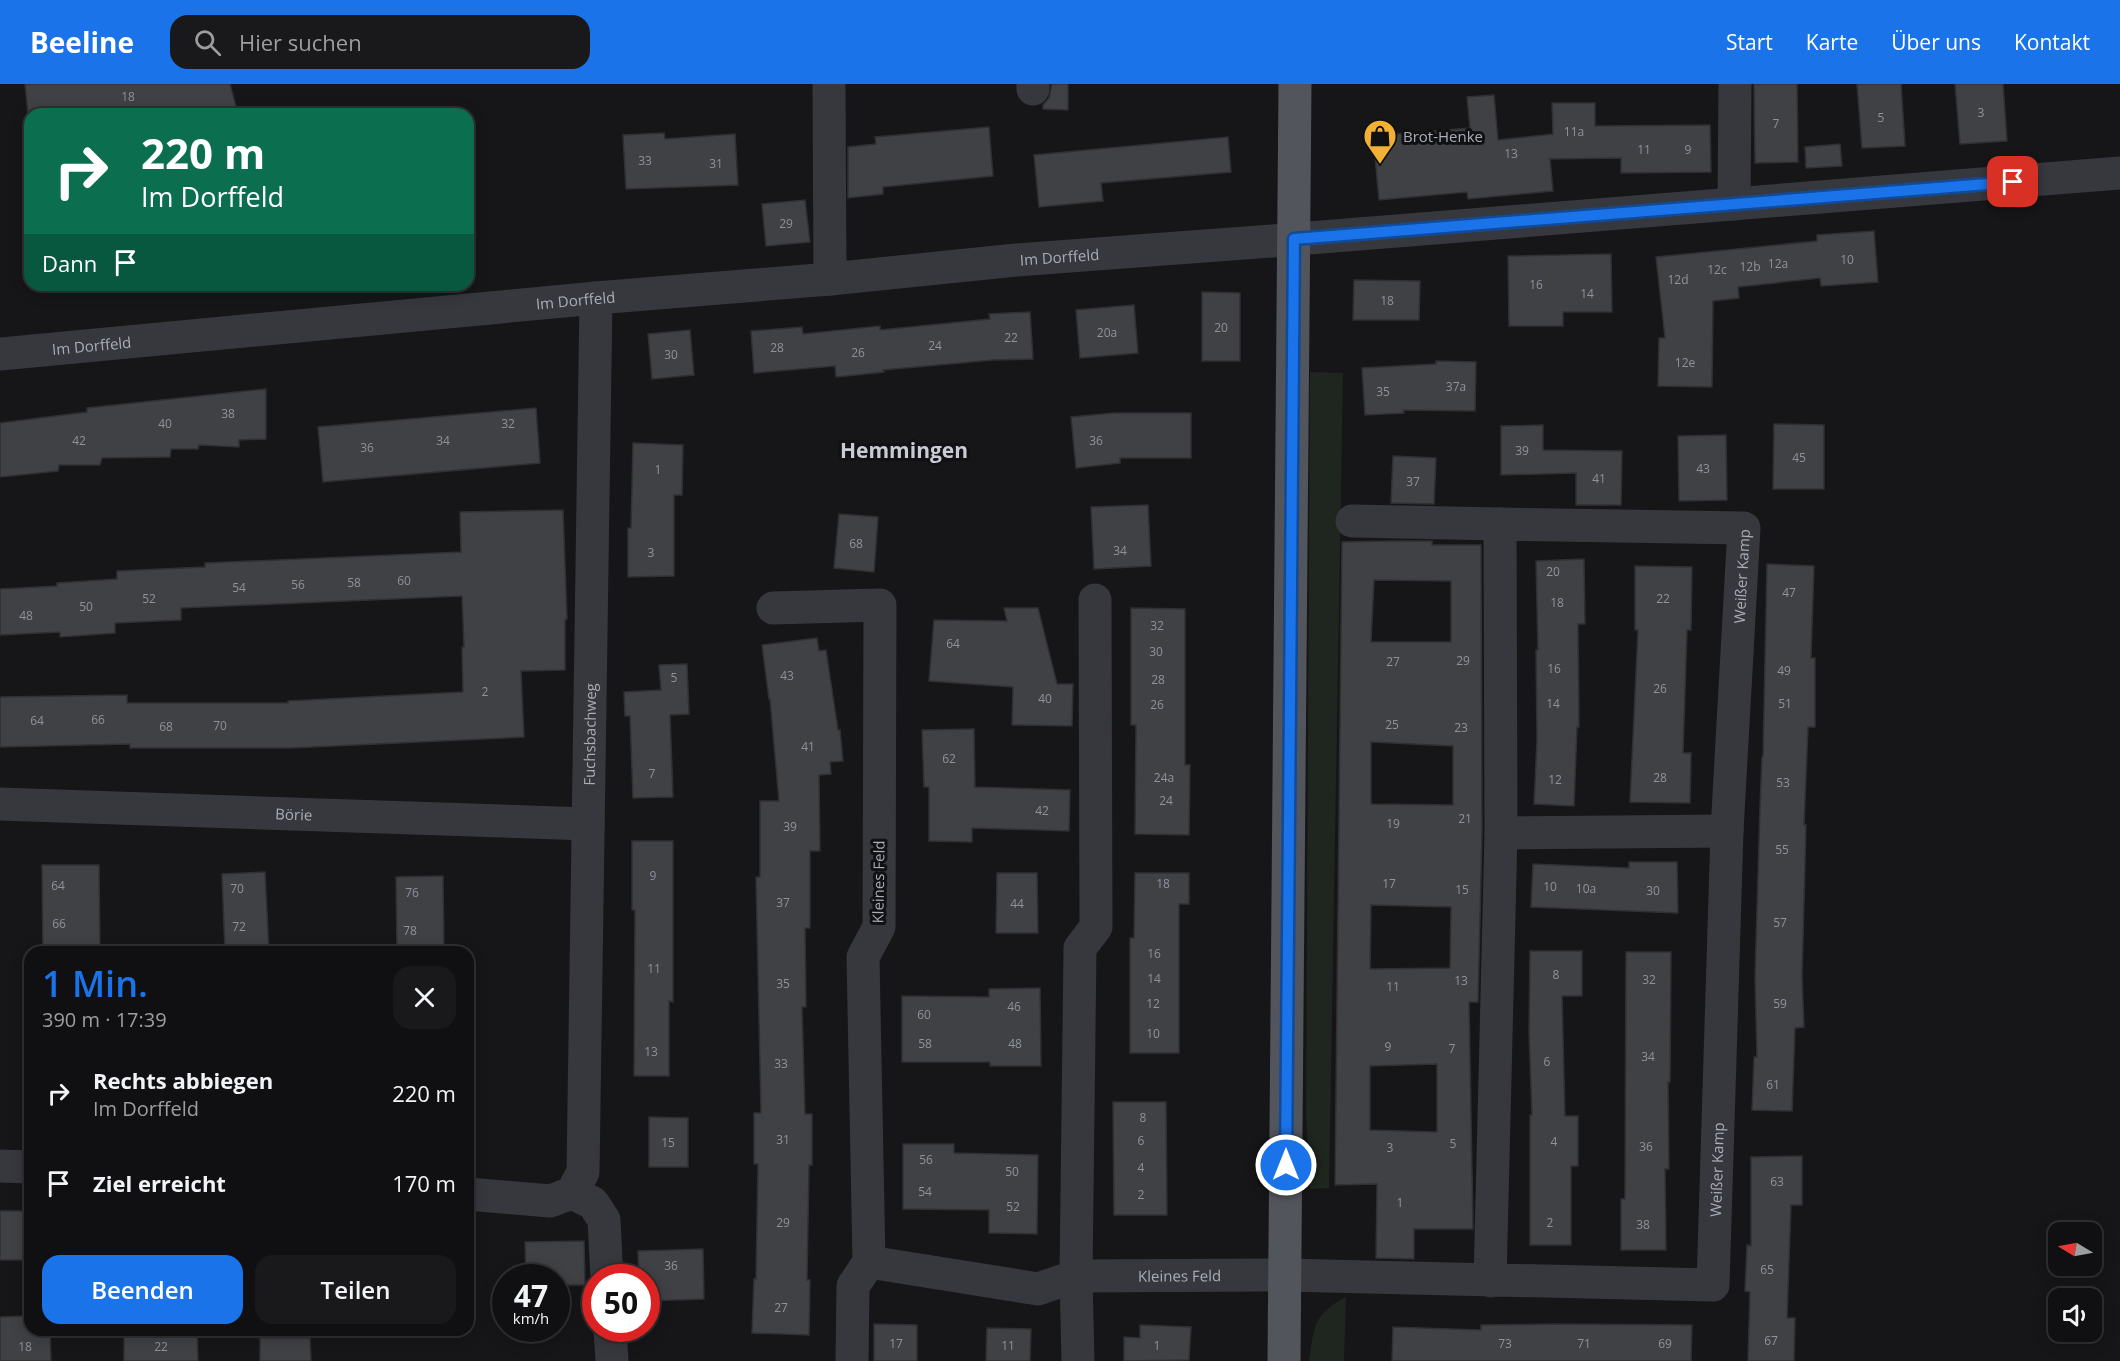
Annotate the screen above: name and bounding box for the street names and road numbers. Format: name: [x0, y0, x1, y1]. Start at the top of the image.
street label: Im Dorffeld: [1019, 244, 1100, 270]
street label: Im Dorffeld: [535, 286, 616, 314]
street label: Im Dorffeld: [51, 332, 132, 359]
street label: Weißer Kamp: [1729, 528, 1754, 624]
street label: Fuchsbachweg: [579, 683, 600, 786]
street label: Börie: [275, 803, 313, 825]
street label: Kleines Feld: [867, 840, 889, 924]
street label: Weißer Kamp: [1705, 1122, 1728, 1217]
street label: Kleines Feld: [1138, 1265, 1221, 1286]

